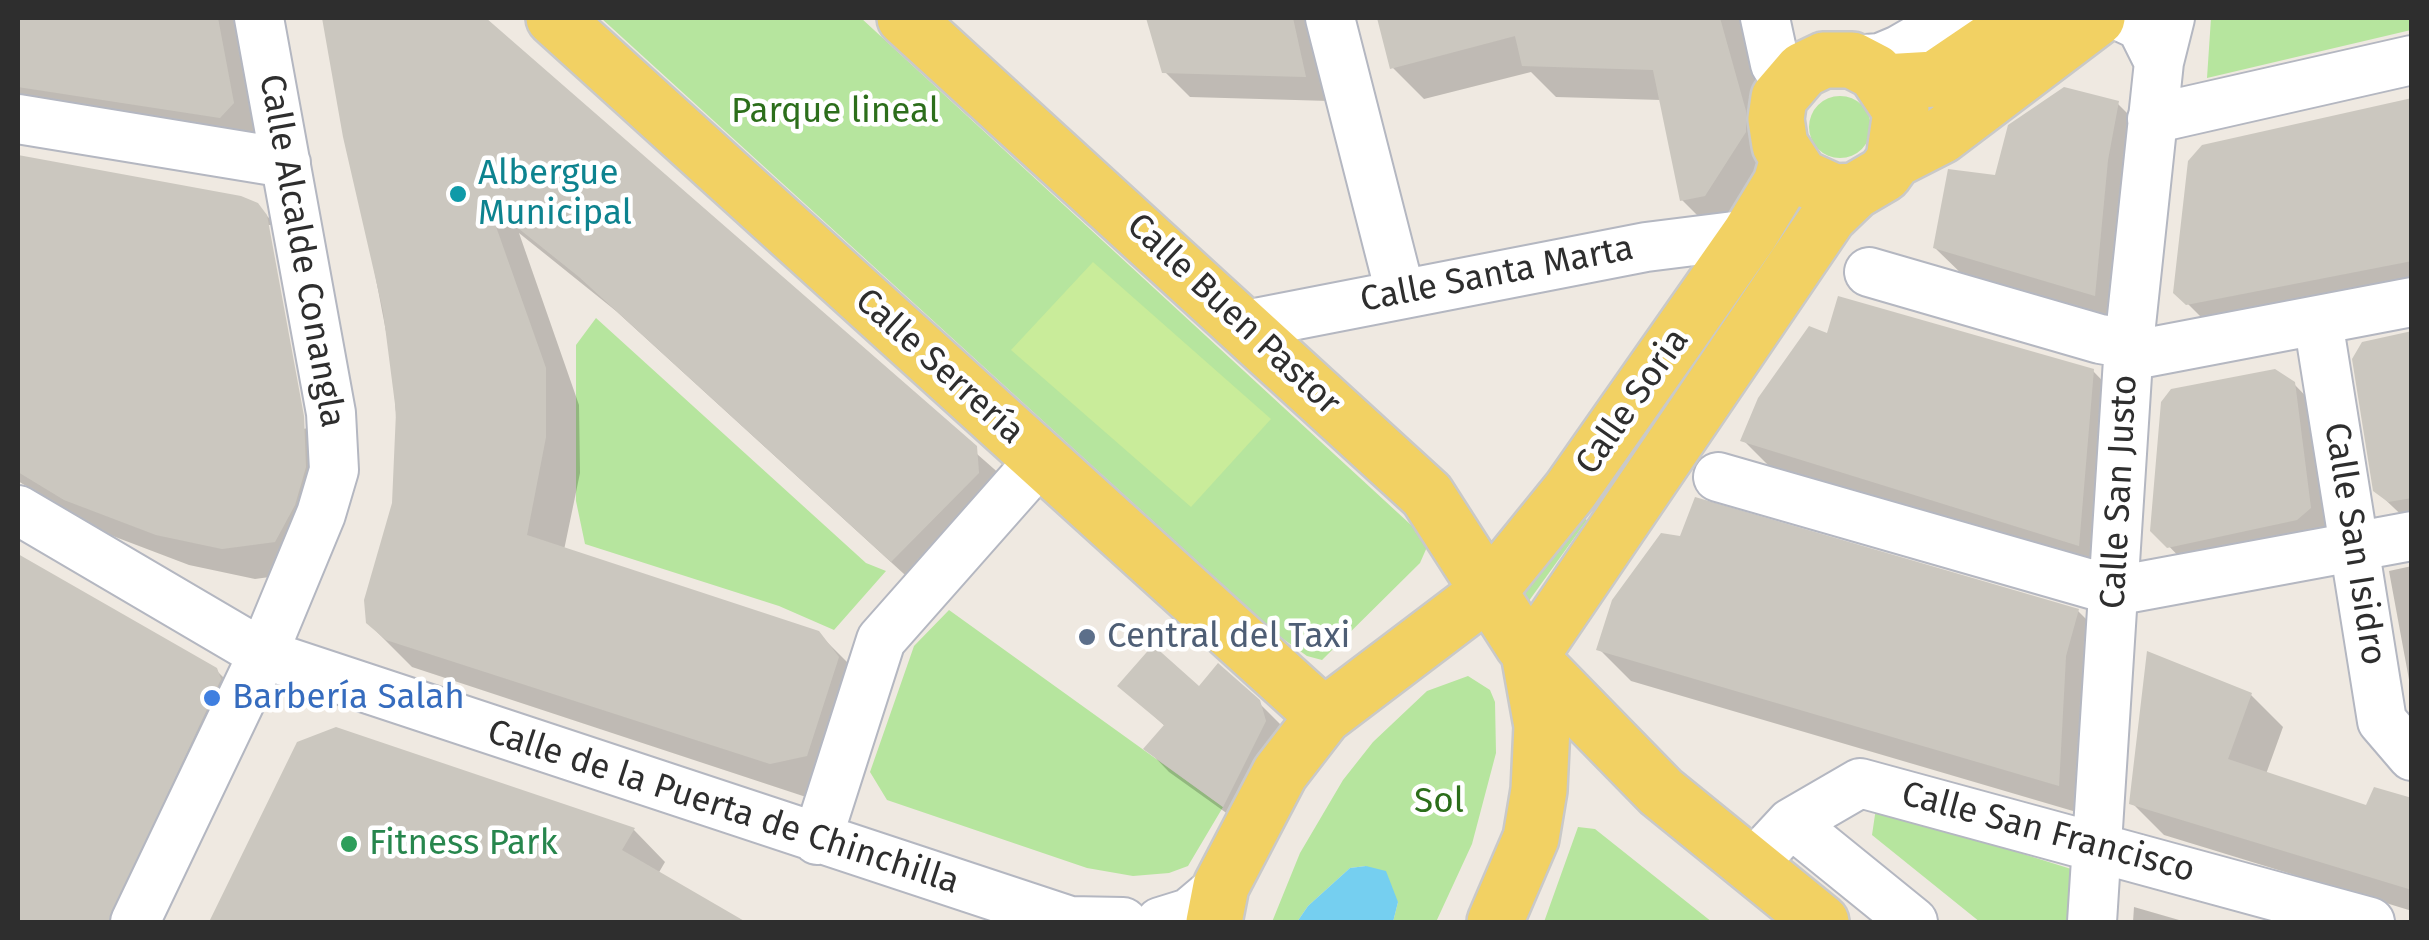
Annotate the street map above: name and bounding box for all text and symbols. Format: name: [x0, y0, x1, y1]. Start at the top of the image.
street label: Calle Alcalde Conangla: [249, 71, 353, 431]
park label: Parque lineal: [731, 91, 939, 133]
place label: Albergue Municipal: [478, 153, 632, 235]
marker: Albergue Municipal: [447, 183, 469, 205]
street label: Calle Buen Pastor: [1118, 205, 1348, 425]
street label: Calle Santa Marta: [1357, 228, 1637, 322]
street label: Calle Serrería: [846, 280, 1032, 454]
street label: Calle Soria: [1567, 321, 1699, 483]
street label: Calle San Justo: [2093, 374, 2147, 610]
street label: Calle San Isidro: [2314, 420, 2394, 668]
place label: Central del Taxi: [1107, 616, 1350, 658]
marker: Central del Taxi: [1076, 626, 1098, 648]
place label: Barbería Salah: [232, 677, 465, 719]
marker: Barbería Salah: [201, 687, 223, 709]
street label: Calle de la Puerta de Chinchilla: [482, 712, 964, 904]
street label: Calle San Francisco: [1897, 774, 2199, 892]
park label: Sol: [1414, 781, 1464, 823]
place label: Fitness Park: [369, 823, 558, 865]
marker: Fitness Park: [338, 833, 360, 855]

